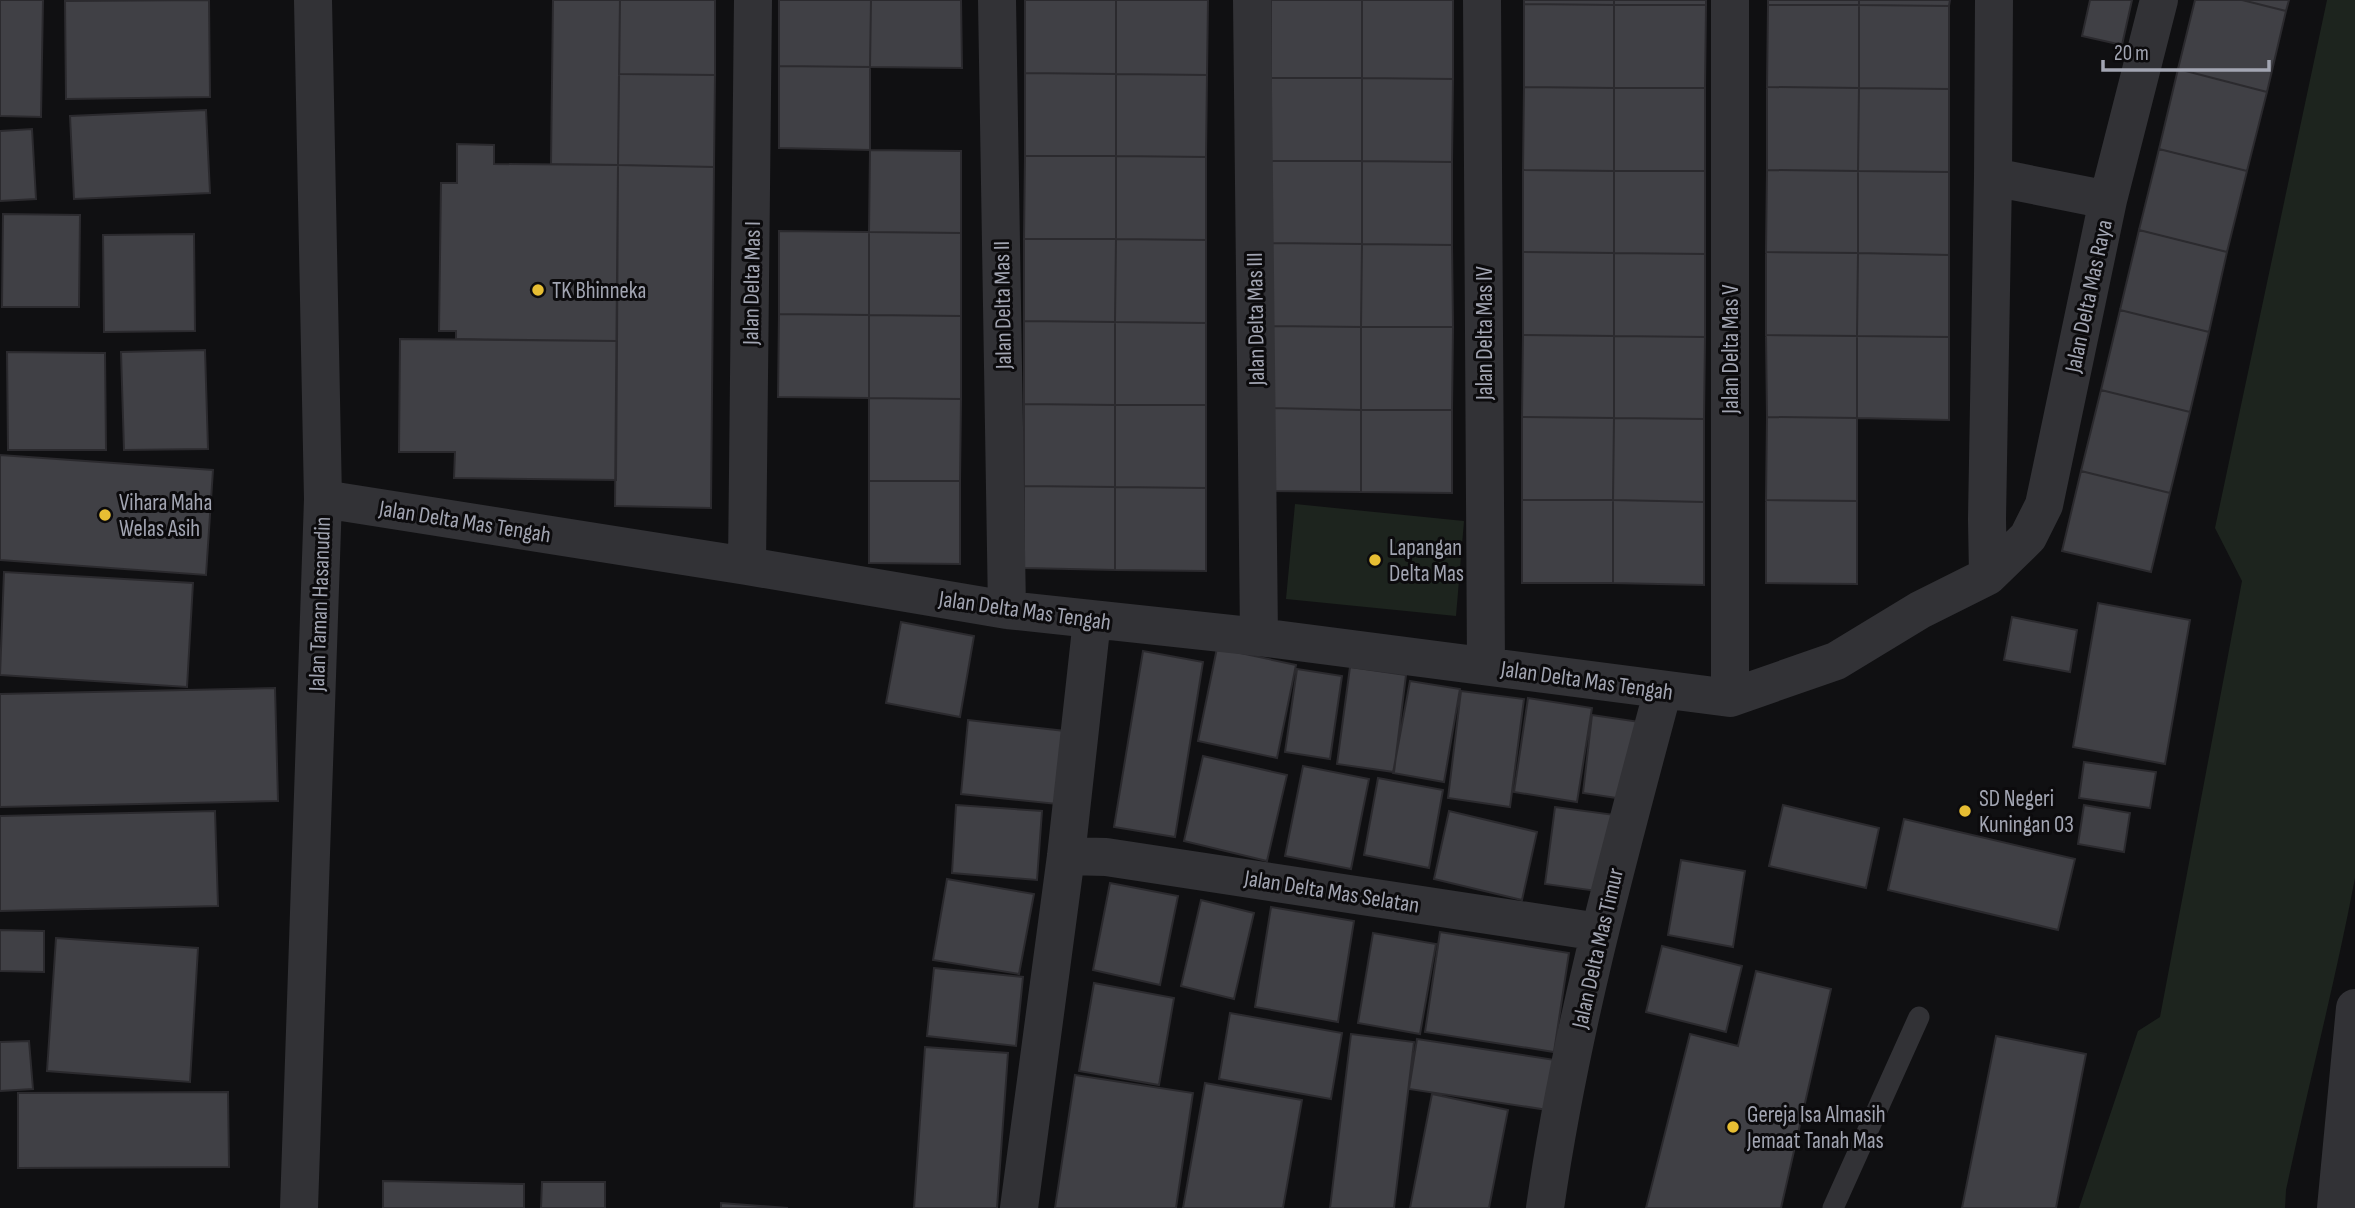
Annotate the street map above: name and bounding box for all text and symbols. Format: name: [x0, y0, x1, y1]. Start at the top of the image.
scale bar: [2103, 28, 2269, 72]
text: 20 m: [2114, 41, 2149, 66]
street label: Jalan Delta Mas Raya: [2059, 217, 2119, 376]
street label: Jalan Delta Mas I: [737, 221, 767, 346]
street label: Jalan Delta Mas II: [988, 241, 1018, 370]
street label: Jalan Delta Mas III: [1241, 252, 1271, 387]
street label: Jalan Delta Mas IV: [1471, 265, 1499, 401]
place label: TK Bhinneka: [552, 277, 646, 305]
marker: TK Bhinneka: [530, 282, 546, 298]
street label: Jalan Delta Mas V: [1717, 284, 1745, 415]
place label: Vihara Maha Welas Asih: [119, 489, 212, 543]
street label: Jalan Delta Mas Tengah: [376, 494, 553, 549]
marker: Vihara Maha Welas Asih: [97, 507, 113, 523]
street label: Jalan Taman Hasanudin: [303, 516, 337, 693]
place label: Lapangan Delta Mas: [1389, 534, 1464, 588]
marker: Lapangan Delta Mas: [1367, 552, 1383, 568]
street label: Jalan Delta Mas Tengah: [936, 585, 1113, 637]
street label: Jalan Delta Mas Tengah: [1498, 655, 1675, 707]
place label: SD Negeri Kuningan 03: [1979, 785, 2074, 839]
marker: SD Negeri Kuningan 03: [1957, 803, 1973, 819]
street label: Jalan Delta Mas Selatan: [1241, 864, 1421, 920]
street label: Jalan Delta Mas Timur: [1566, 865, 1630, 1032]
place label: Gereja Isa Almasih Jemaat Tanah Mas: [1746, 1101, 1886, 1155]
marker: Gereja Isa Almasih Jemaat Tanah Mas: [1725, 1119, 1741, 1135]

